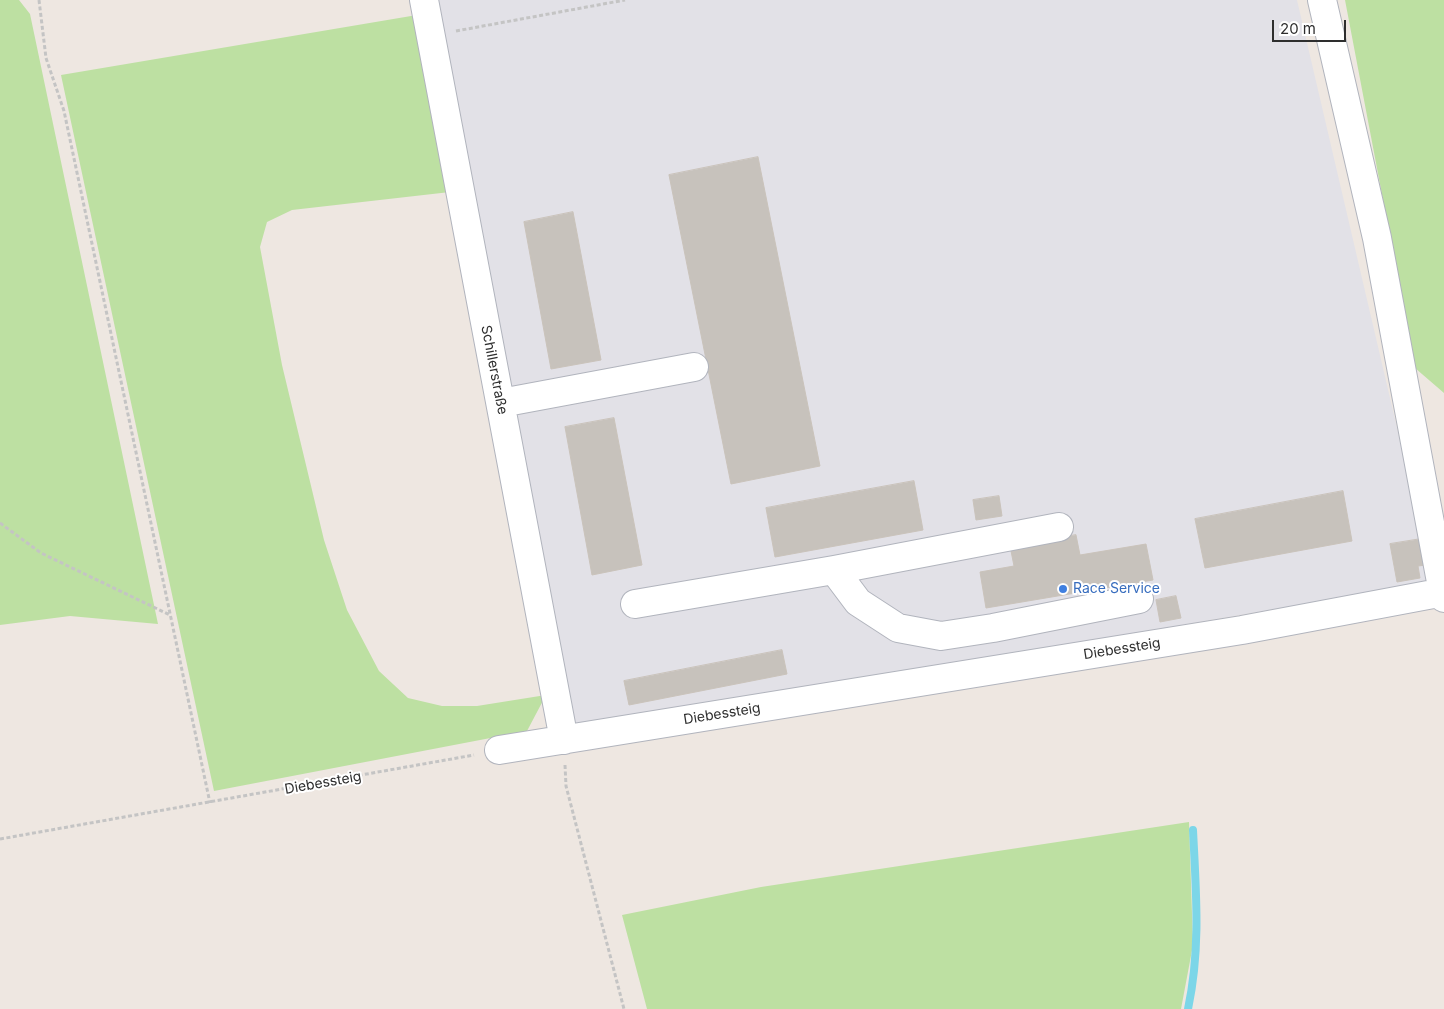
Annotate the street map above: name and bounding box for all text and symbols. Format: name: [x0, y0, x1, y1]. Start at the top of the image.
scale bar: [1274, 10, 1348, 42]
text: 20 m: [1280, 19, 1316, 38]
street label: Schillerstraße: [477, 324, 511, 416]
place label: Race Service: [1073, 581, 1160, 597]
marker: Race Service: [1057, 583, 1069, 595]
street label: Diebessteig: [1082, 635, 1162, 663]
street label: Diebessteig: [682, 700, 762, 728]
street label: Diebessteig: [283, 768, 363, 798]

